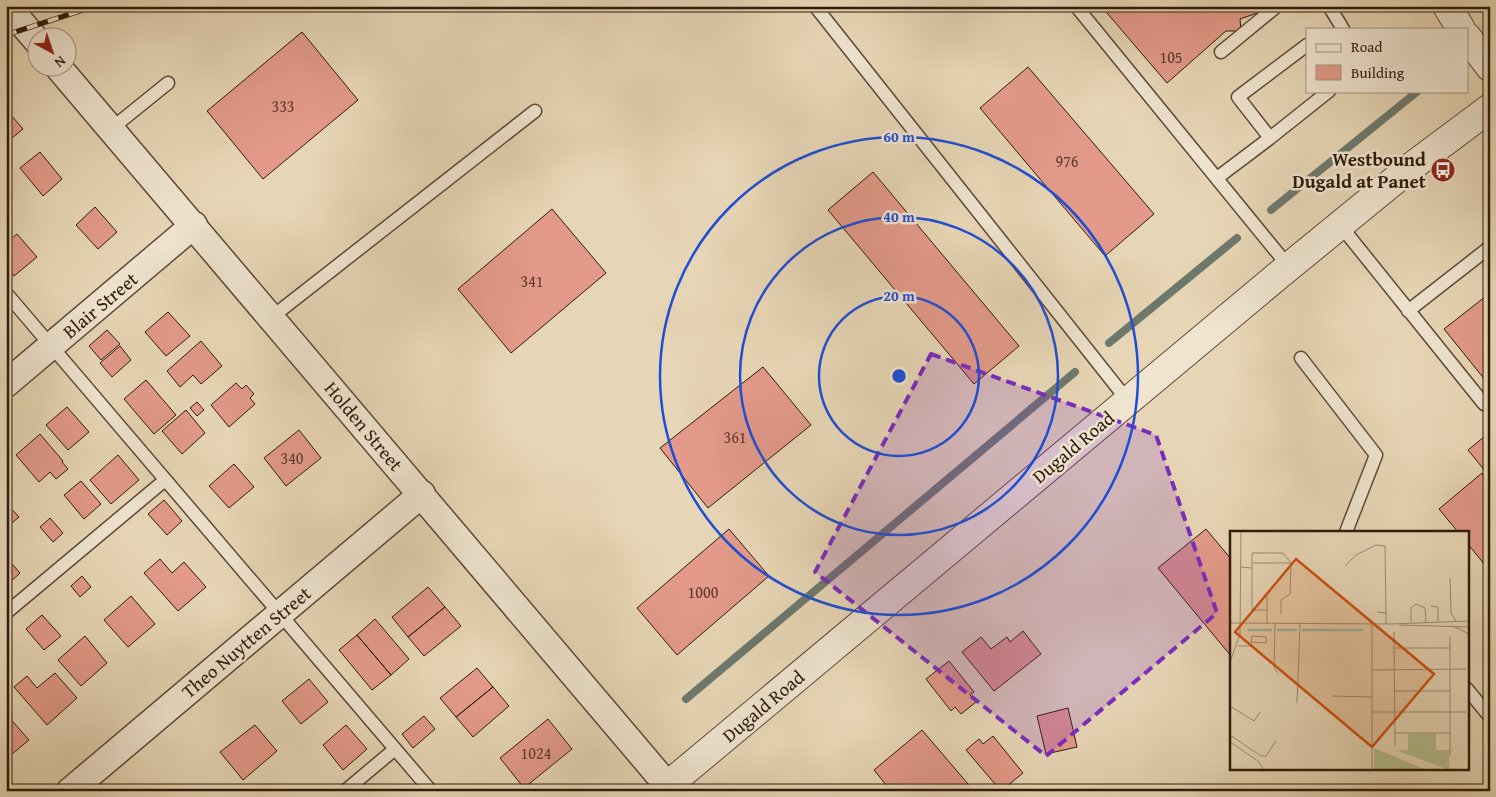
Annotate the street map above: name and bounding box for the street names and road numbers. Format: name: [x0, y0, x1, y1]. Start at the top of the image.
street label: Blair Street: [56, 265, 144, 345]
street label: Holden Street: [318, 375, 410, 477]
street label: Dugald Road: [1026, 404, 1121, 490]
street label: Theo Nuytten Street: [175, 579, 317, 705]
street label: Dugald Road: [716, 663, 811, 749]

